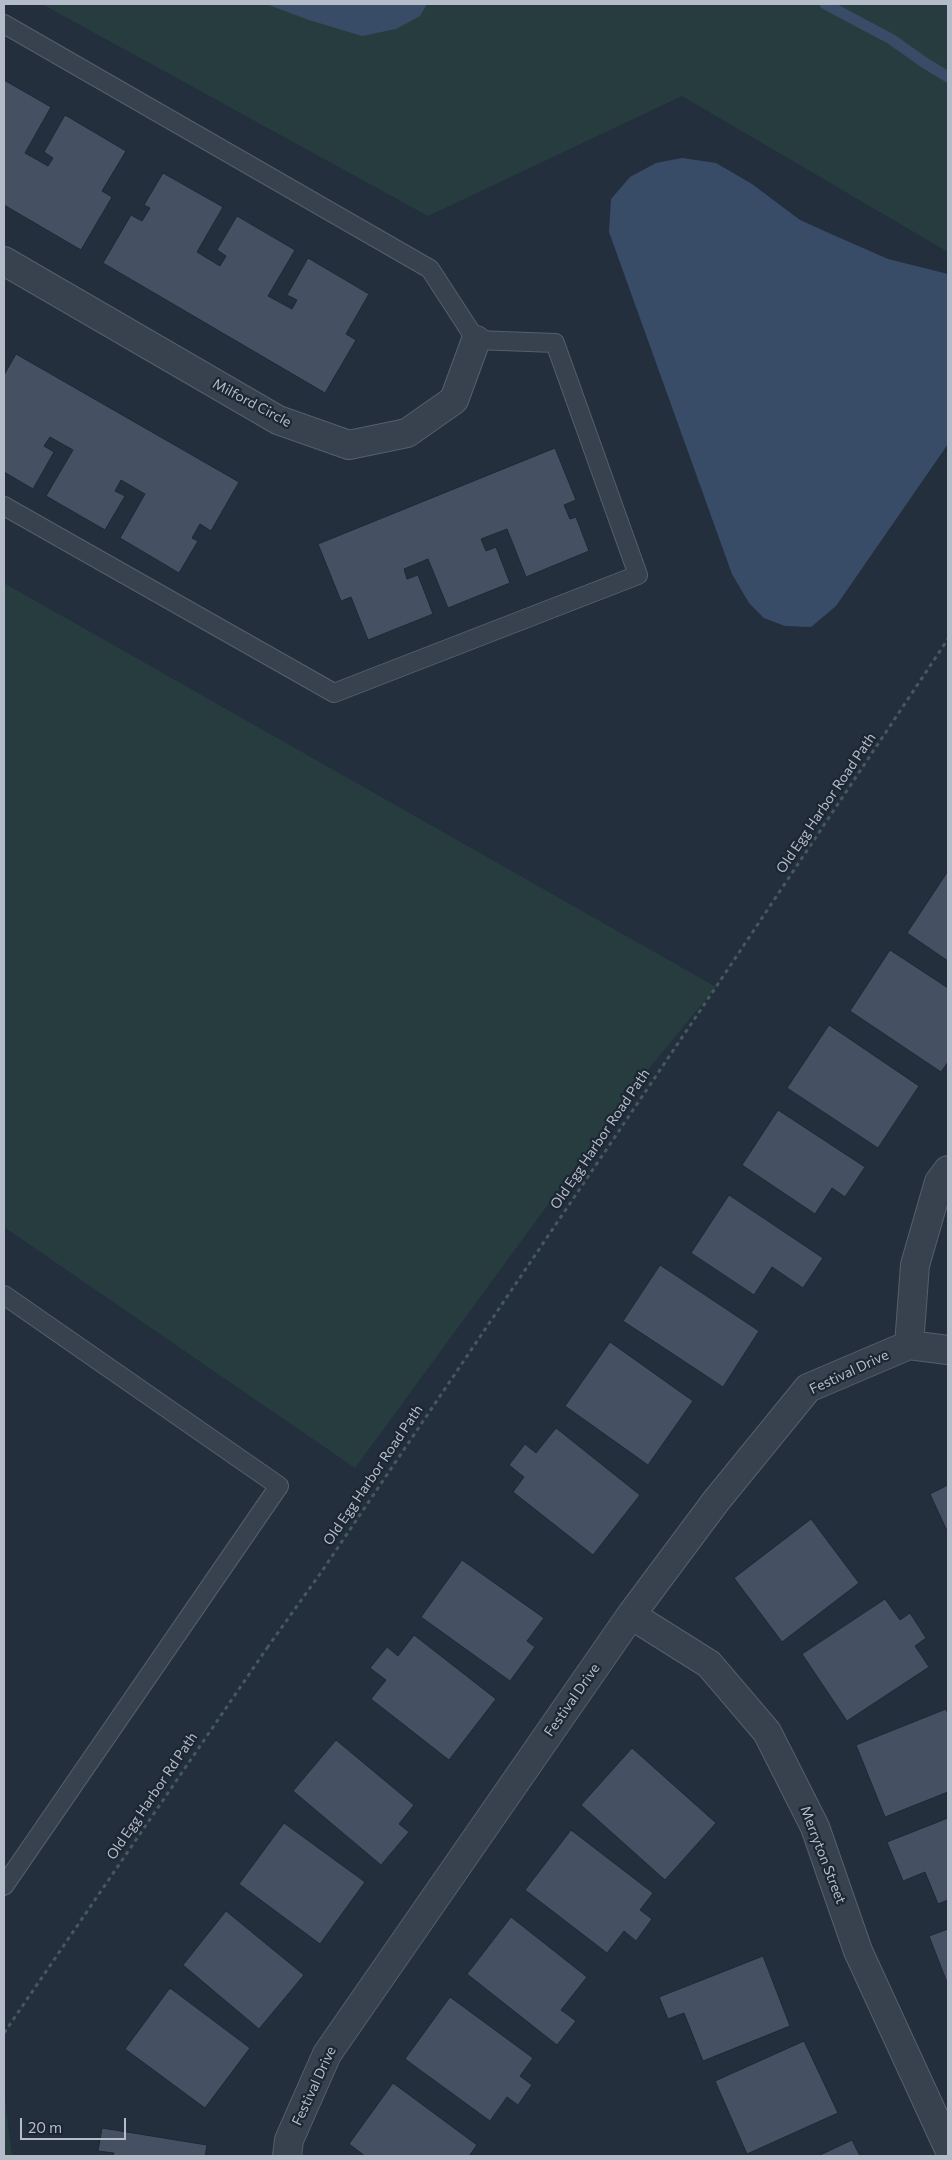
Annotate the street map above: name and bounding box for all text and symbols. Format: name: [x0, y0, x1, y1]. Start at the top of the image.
street label: Milford Circle: [210, 375, 294, 431]
street label: Old Egg Harbor Road Path: [773, 730, 879, 876]
street label: Old Egg Harbor Road Path: [547, 1066, 653, 1212]
street label: Festival Drive: [807, 1346, 891, 1398]
street label: Old Egg Harbor Road Path: [320, 1402, 426, 1548]
street label: Festival Drive: [541, 1660, 603, 1740]
street label: Old Egg Harbor Rd Path: [103, 1729, 201, 1863]
street label: Merryton Street: [797, 1804, 849, 1906]
street label: Festival Drive: [288, 2044, 340, 2128]
scale bar: [22, 2108, 129, 2140]
text: 20 m: [28, 2118, 62, 2136]

